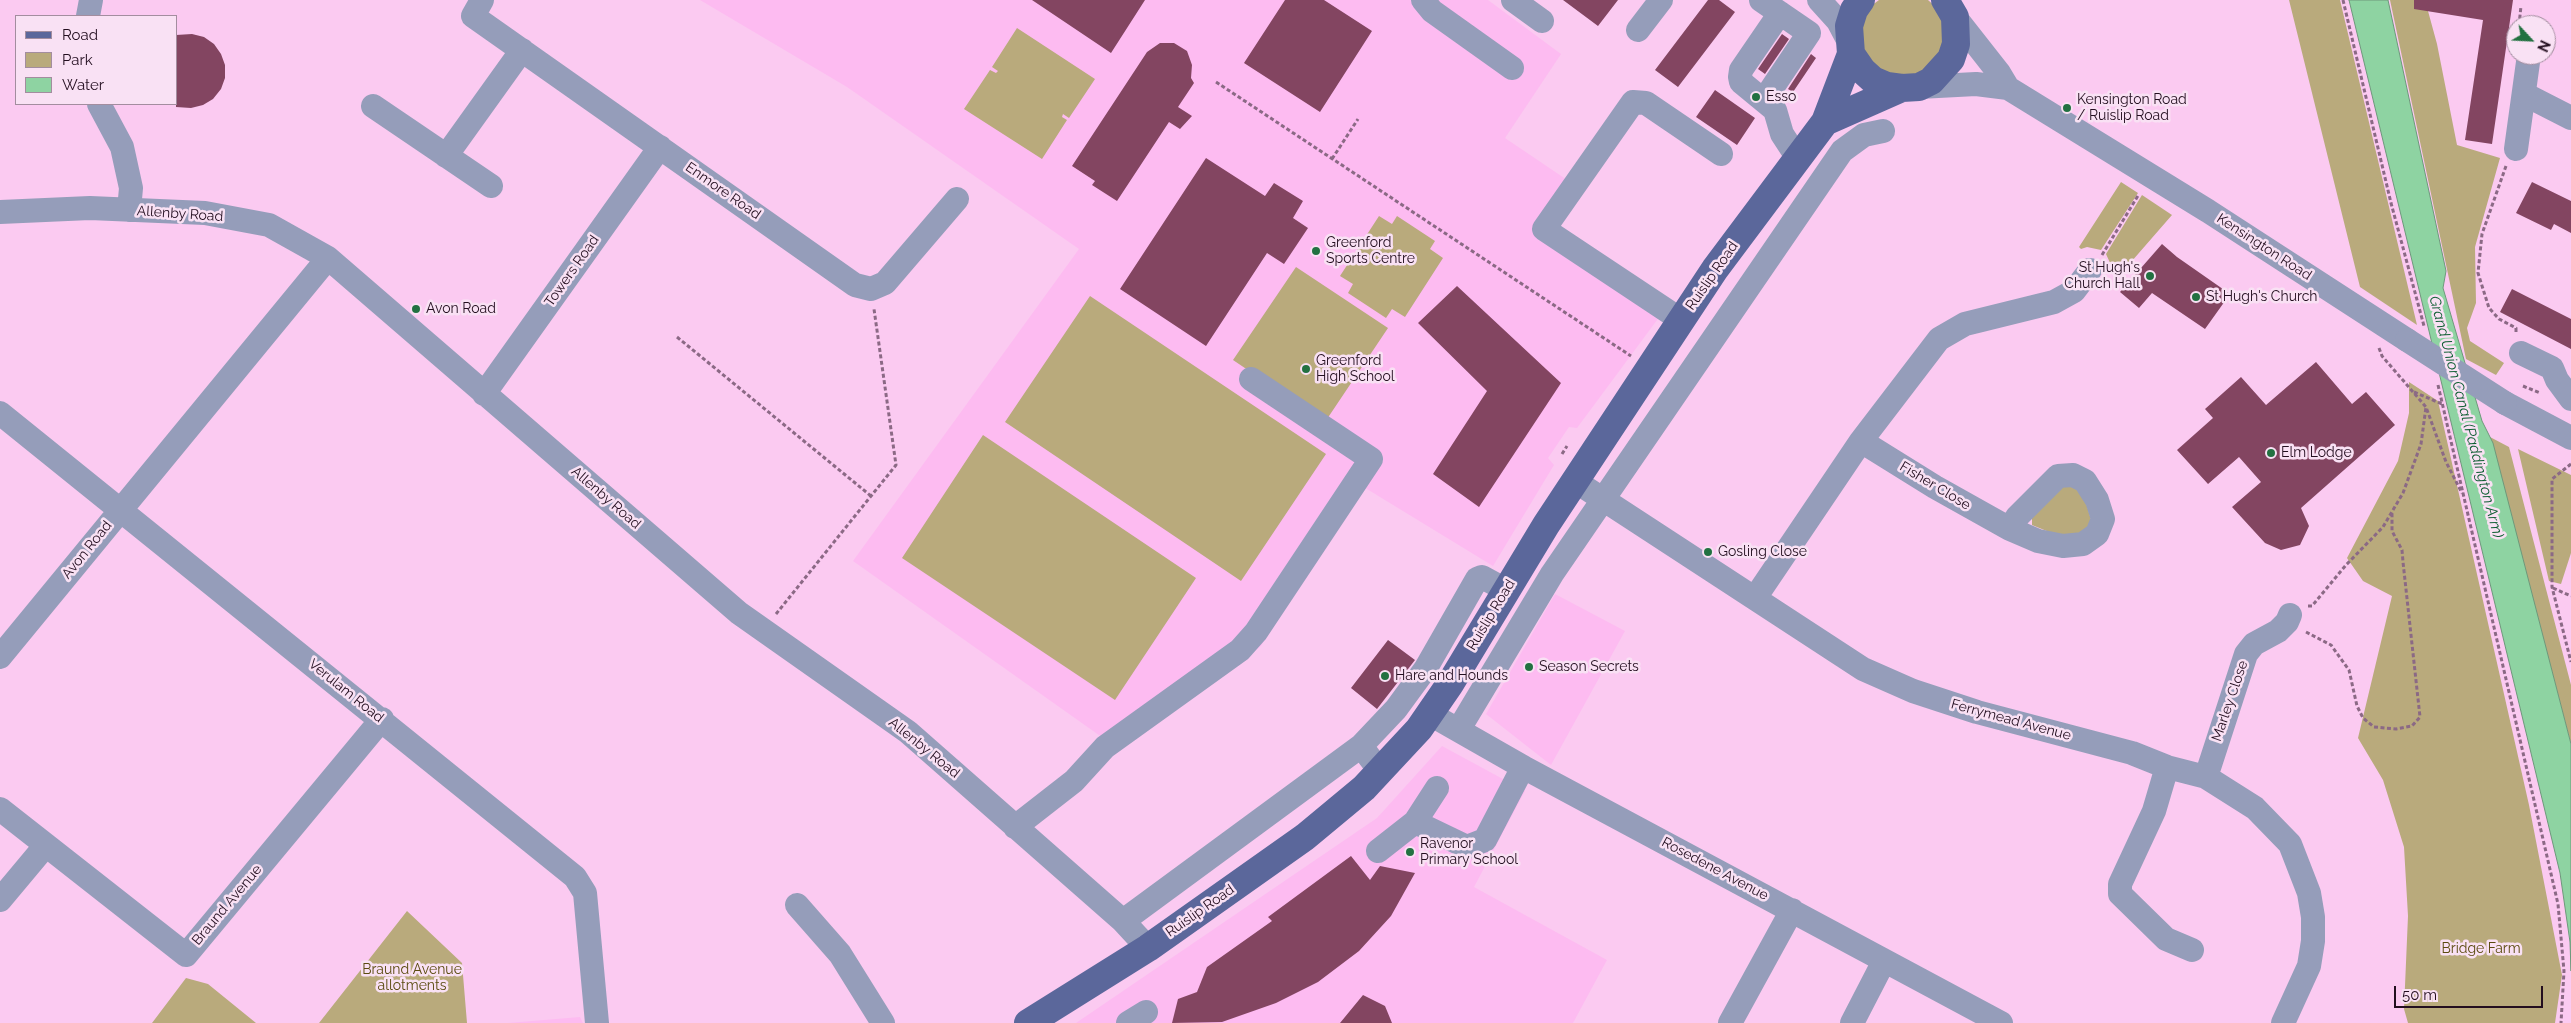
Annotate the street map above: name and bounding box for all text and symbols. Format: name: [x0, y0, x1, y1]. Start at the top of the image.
legend: [15, 15, 178, 105]
north arrow: [2506, 15, 2556, 65]
text: Road: [62, 26, 98, 44]
text: N: [2534, 38, 2553, 54]
text: Park: [62, 51, 93, 69]
text: Water: [62, 76, 104, 94]
place label: Esso: [1766, 89, 1796, 105]
marker: Esso: [1750, 91, 1762, 103]
place label: Kensington Road / Ruislip Road: [2077, 92, 2187, 124]
marker: Kensington Road / Ruislip Road: [2061, 102, 2073, 114]
street label: Enmore Road: [682, 159, 764, 223]
street label: Allenby Road: [136, 203, 224, 225]
street label: Kensington Road: [2213, 210, 2315, 284]
street label: Towers Road: [541, 232, 603, 310]
place label: Greenford Sports Centre: [1326, 235, 1415, 268]
street label: Ruislip Road: [1682, 238, 1742, 314]
marker: Greenford Sports Centre: [1310, 245, 1322, 257]
place label: St Hugh's Church Hall: [2064, 260, 2140, 292]
marker: St Hugh's Church Hall: [2144, 270, 2156, 282]
place label: St Hugh's Church: [2206, 289, 2317, 305]
marker: St Hugh's Church: [2190, 291, 2202, 303]
water label: Grand Union Canal (Paddington Arm): [2425, 294, 2507, 540]
place label: Avon Road: [426, 301, 496, 317]
marker: Avon Road: [410, 303, 422, 315]
place label: Greenford High School: [1316, 353, 1395, 386]
marker: Greenford High School: [1300, 363, 1312, 375]
place label: Elm Lodge: [2281, 445, 2352, 461]
marker: Elm Lodge: [2265, 447, 2277, 459]
street label: Fisher Close: [1897, 458, 1973, 514]
street label: Allenby Road: [568, 463, 644, 533]
street label: Avon Road: [58, 518, 116, 582]
place label: Gosling Close: [1718, 544, 1807, 560]
marker: Gosling Close: [1702, 546, 1714, 558]
street label: Ruislip Road: [1463, 576, 1519, 654]
street label: Verulam Road: [305, 656, 387, 726]
street label: Marley Close: [2208, 658, 2252, 744]
place label: Season Secrets: [1539, 659, 1639, 675]
marker: Season Secrets: [1523, 661, 1535, 673]
place label: Hare and Hounds: [1395, 668, 1508, 684]
marker: Hare and Hounds: [1379, 670, 1391, 682]
street label: Ferrymead Avenue: [1949, 696, 2073, 744]
street label: Allenby Road: [885, 714, 963, 782]
street label: Rosedene Avenue: [1659, 834, 1771, 904]
place label: Ravenor Primary School: [1420, 836, 1518, 869]
marker: Ravenor Primary School: [1404, 846, 1416, 858]
street label: Braund Avenue: [189, 861, 265, 949]
street label: Ruislip Road: [1162, 881, 1238, 941]
park label: Bridge Farm: [2441, 941, 2521, 957]
park label: Braund Avenue allotments: [362, 962, 462, 994]
scale bar: [2396, 976, 2545, 1008]
text: 50 m: [2402, 986, 2437, 1004]

